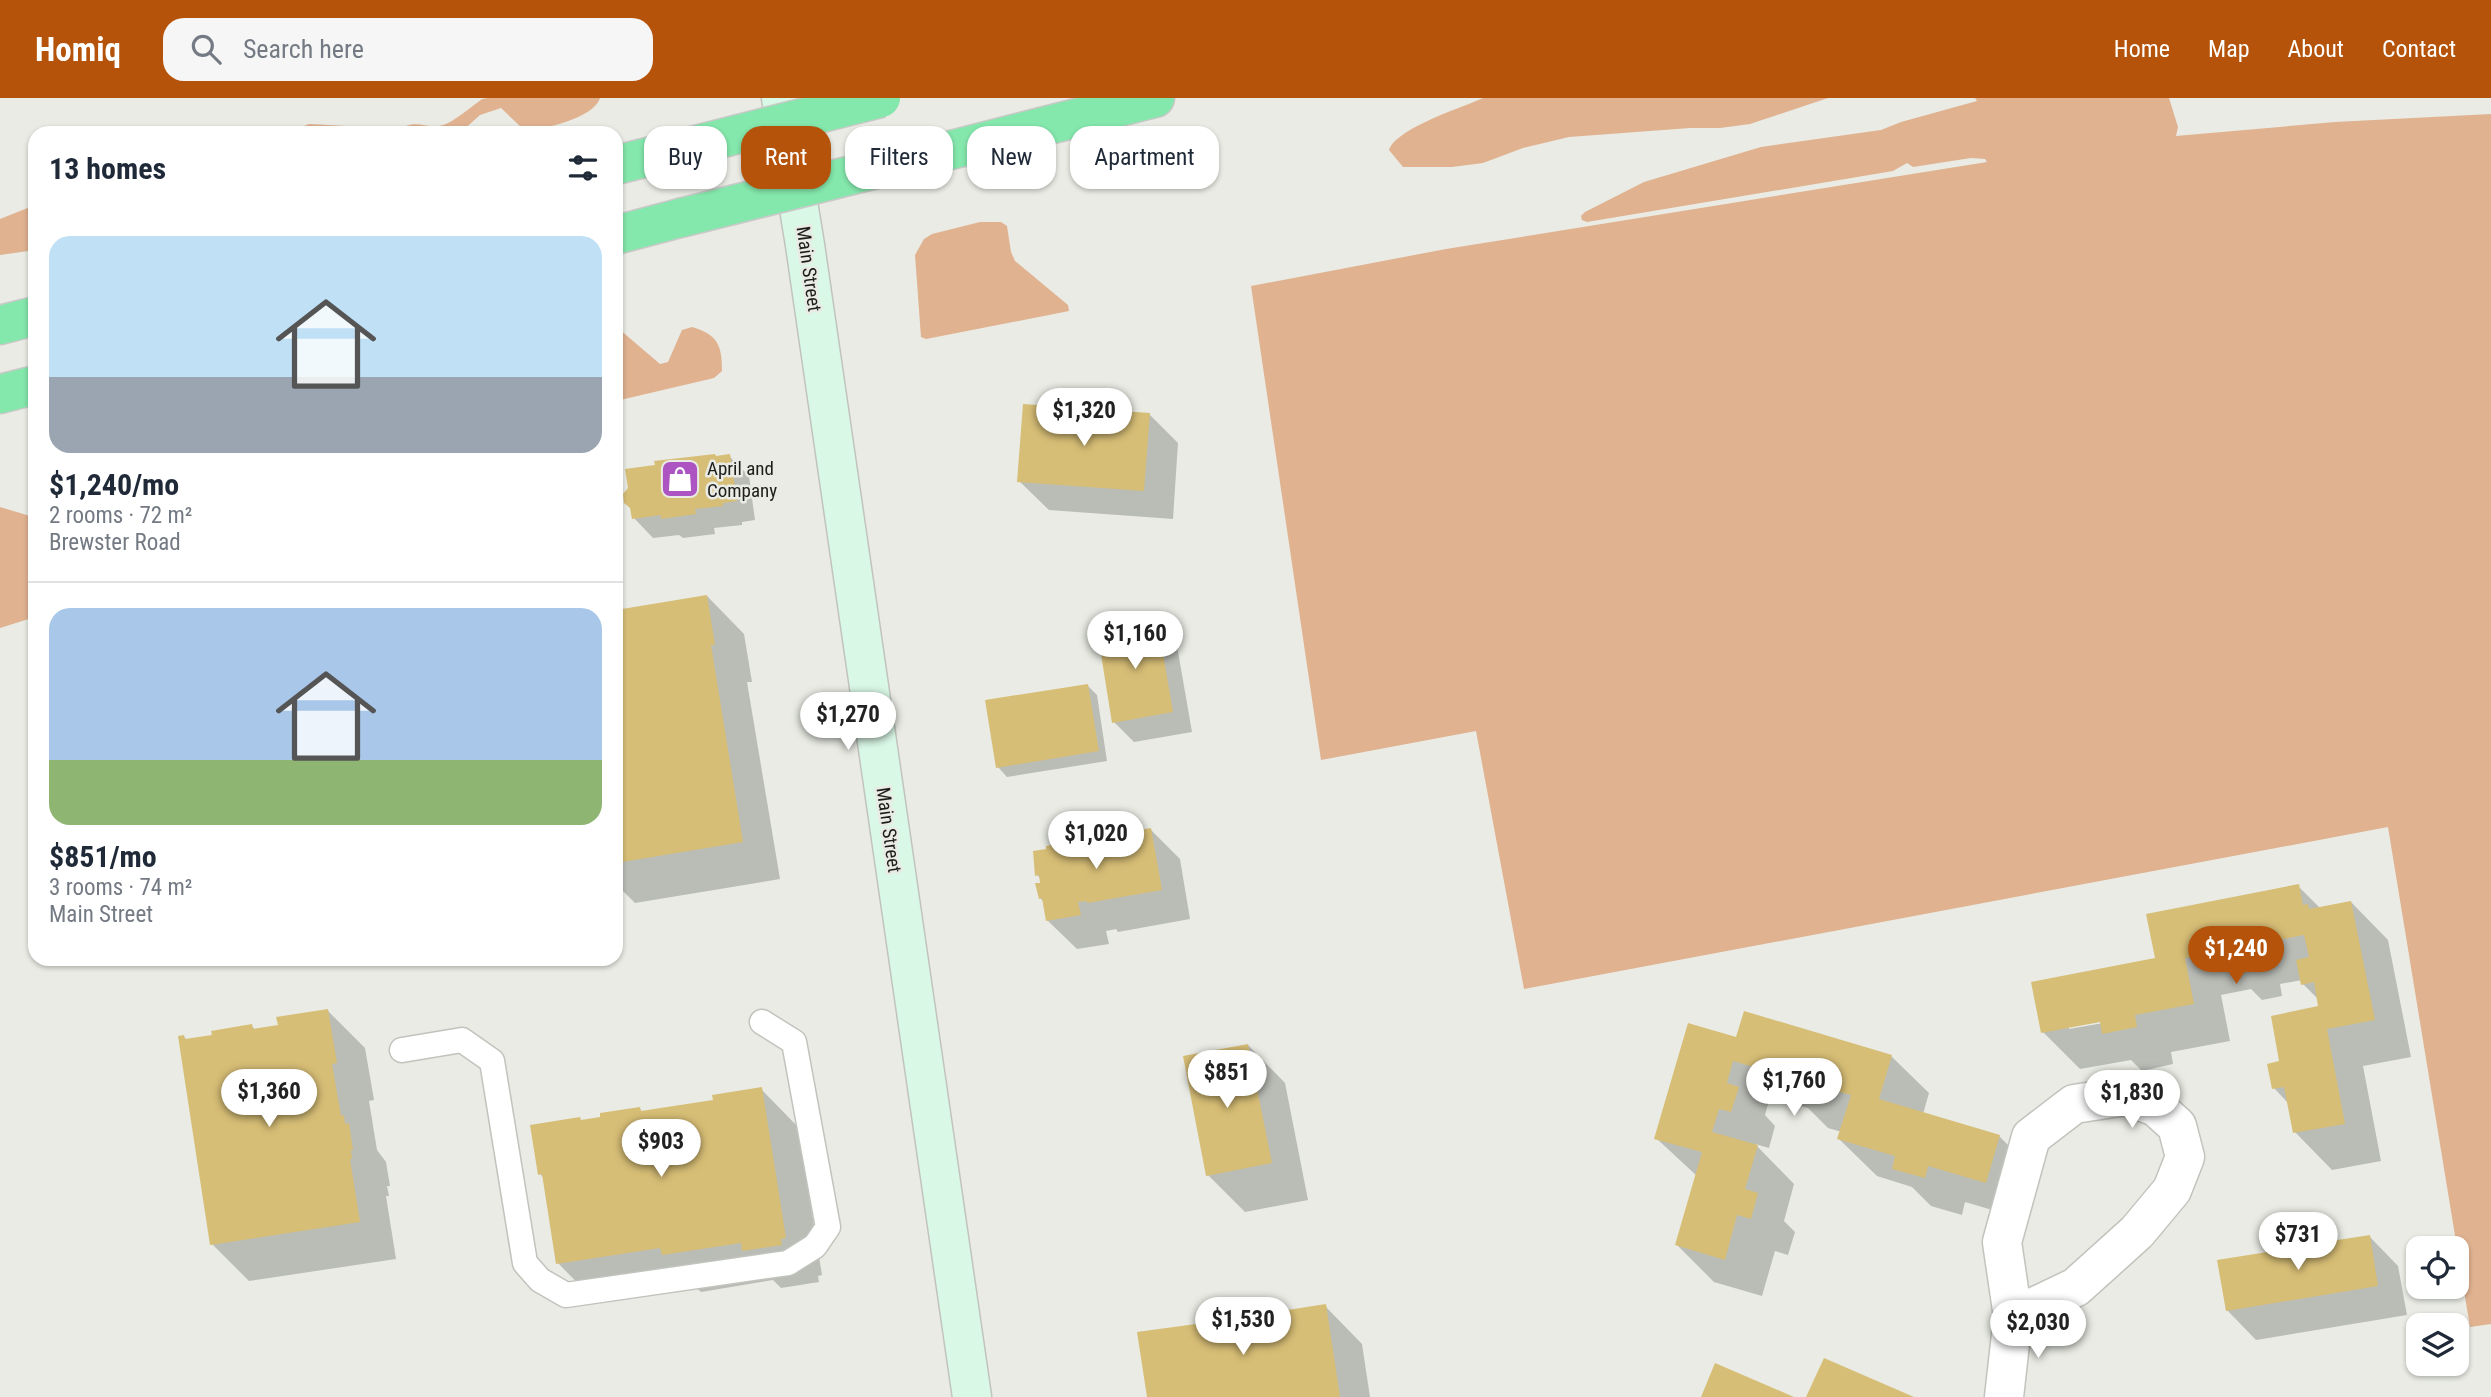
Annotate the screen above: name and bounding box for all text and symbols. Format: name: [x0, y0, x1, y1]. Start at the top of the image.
search box: [163, 18, 653, 81]
text: Homiq: [35, 30, 121, 69]
icon: search: [187, 30, 225, 68]
text: Search here: [243, 34, 364, 64]
text: Home: [2114, 35, 2170, 63]
text: Map: [2208, 35, 2250, 63]
text: About: [2288, 35, 2344, 63]
text: Contact: [2382, 35, 2456, 63]
chip: Buy: [644, 126, 727, 189]
chip: Rent: [741, 126, 831, 189]
chip: Filters: [845, 126, 953, 189]
chip: New: [967, 126, 1056, 189]
chip: Apartment: [1070, 126, 1219, 189]
icon: filters: [564, 149, 602, 187]
text: 13 homes: [49, 151, 166, 186]
street label: Main Street: [792, 225, 826, 313]
icon: home: [263, 281, 389, 407]
pin: $1,320: [1027, 388, 1141, 448]
text: $1,320: [1052, 397, 1116, 424]
place label: April and Company: [707, 457, 777, 502]
shop icon: April and Company: [659, 458, 701, 500]
text: $1,240/mo: [49, 467, 179, 502]
text: 2 rooms · 72 m²: [49, 502, 192, 529]
text: Brewster Road: [49, 529, 181, 556]
pin: $1,160: [1078, 612, 1192, 671]
text: $1,160: [1103, 620, 1167, 647]
icon: home: [263, 653, 389, 779]
pin: $1,270: [791, 692, 905, 752]
text: $1,270: [816, 701, 880, 728]
street label: Main Street: [872, 786, 906, 874]
pin: $1,020: [1039, 812, 1153, 871]
text: $1,020: [1064, 820, 1128, 847]
text: $851/mo: [49, 839, 157, 874]
text: 3 rooms · 74 m²: [49, 874, 192, 901]
text: Main Street: [49, 901, 153, 928]
pin: $1,240: [2179, 926, 2293, 986]
text: $1,240: [2204, 935, 2268, 962]
pin: $851: [1186, 1051, 1268, 1110]
pin: $1,760: [1737, 1058, 1851, 1118]
text: $851: [1204, 1059, 1250, 1086]
text: $1,760: [1762, 1067, 1826, 1094]
pin: $1,360: [212, 1070, 326, 1129]
pin: $1,830: [2075, 1070, 2189, 1130]
text: $1,360: [237, 1078, 301, 1105]
text: $1,830: [2100, 1079, 2164, 1106]
pin: $903: [620, 1119, 702, 1179]
text: $903: [638, 1128, 684, 1155]
pin: $731: [2257, 1212, 2339, 1272]
text: $731: [2275, 1221, 2321, 1248]
map controls: [2406, 1236, 2469, 1376]
button: locate: [2406, 1236, 2469, 1299]
pin: $1,530: [1186, 1298, 1300, 1357]
pin: $2,030: [1981, 1300, 2095, 1360]
text: $1,530: [1211, 1306, 1275, 1333]
text: $2,030: [2006, 1309, 2070, 1336]
button: layers: [2406, 1313, 2469, 1376]

